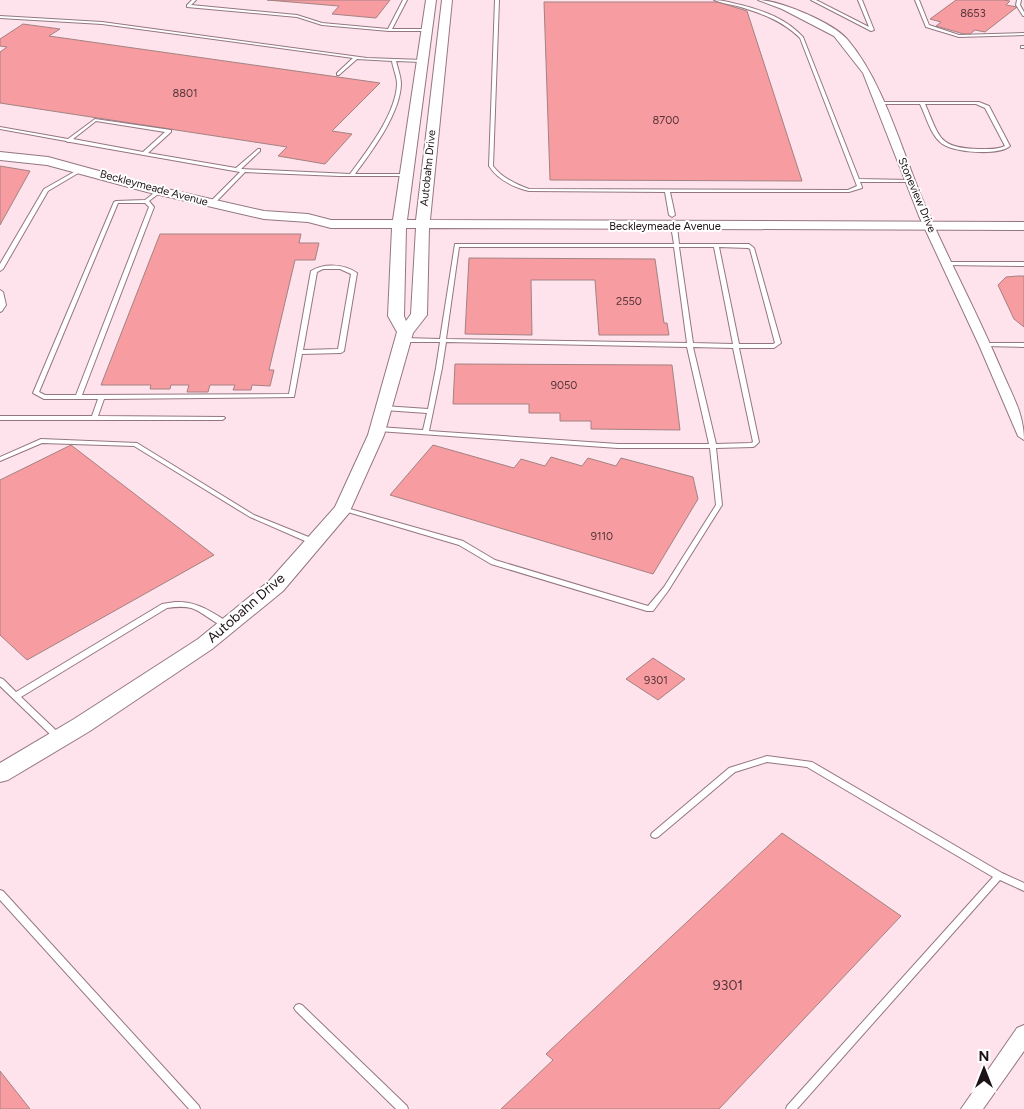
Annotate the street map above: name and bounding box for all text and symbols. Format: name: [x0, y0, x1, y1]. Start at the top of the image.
house number: 8653: [960, 7, 986, 20]
house number: 8801: [172, 87, 198, 100]
house number: 8700: [653, 114, 679, 127]
street label: Autobahn Drive: [418, 129, 438, 207]
street label: Stoneview Drive: [895, 156, 939, 234]
street label: Beckleymeade Avenue: [99, 167, 209, 209]
street label: Beckleymeade Avenue: [609, 220, 721, 233]
house number: 2550: [616, 295, 642, 308]
house number: 9050: [551, 379, 577, 392]
house number: 9110: [591, 530, 613, 543]
street label: Autobahn Drive: [204, 569, 289, 646]
house number: 9301: [644, 674, 668, 687]
house number: 9301: [713, 977, 743, 994]
north arrow: [959, 1044, 1009, 1094]
text: N: [979, 1048, 989, 1065]

